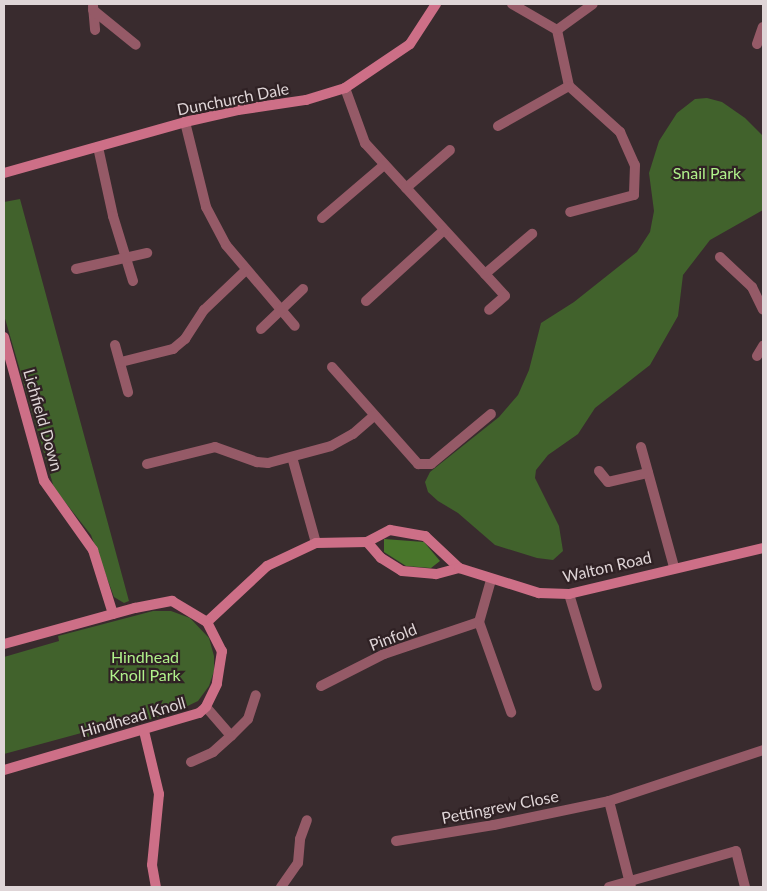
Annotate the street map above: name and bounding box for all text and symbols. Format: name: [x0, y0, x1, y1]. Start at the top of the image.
street label: Dunchurch Dale: [175, 79, 291, 119]
park label: Snail Park: [673, 163, 741, 183]
street label: Lichfield Down: [19, 367, 67, 473]
street label: Walton Road: [561, 547, 653, 587]
street label: Pinfold: [367, 619, 419, 655]
park label: Hindhead Knoll Park: [109, 647, 181, 685]
street label: Hindhead Knoll: [78, 693, 188, 741]
street label: Pettingrew Close: [440, 786, 560, 828]

